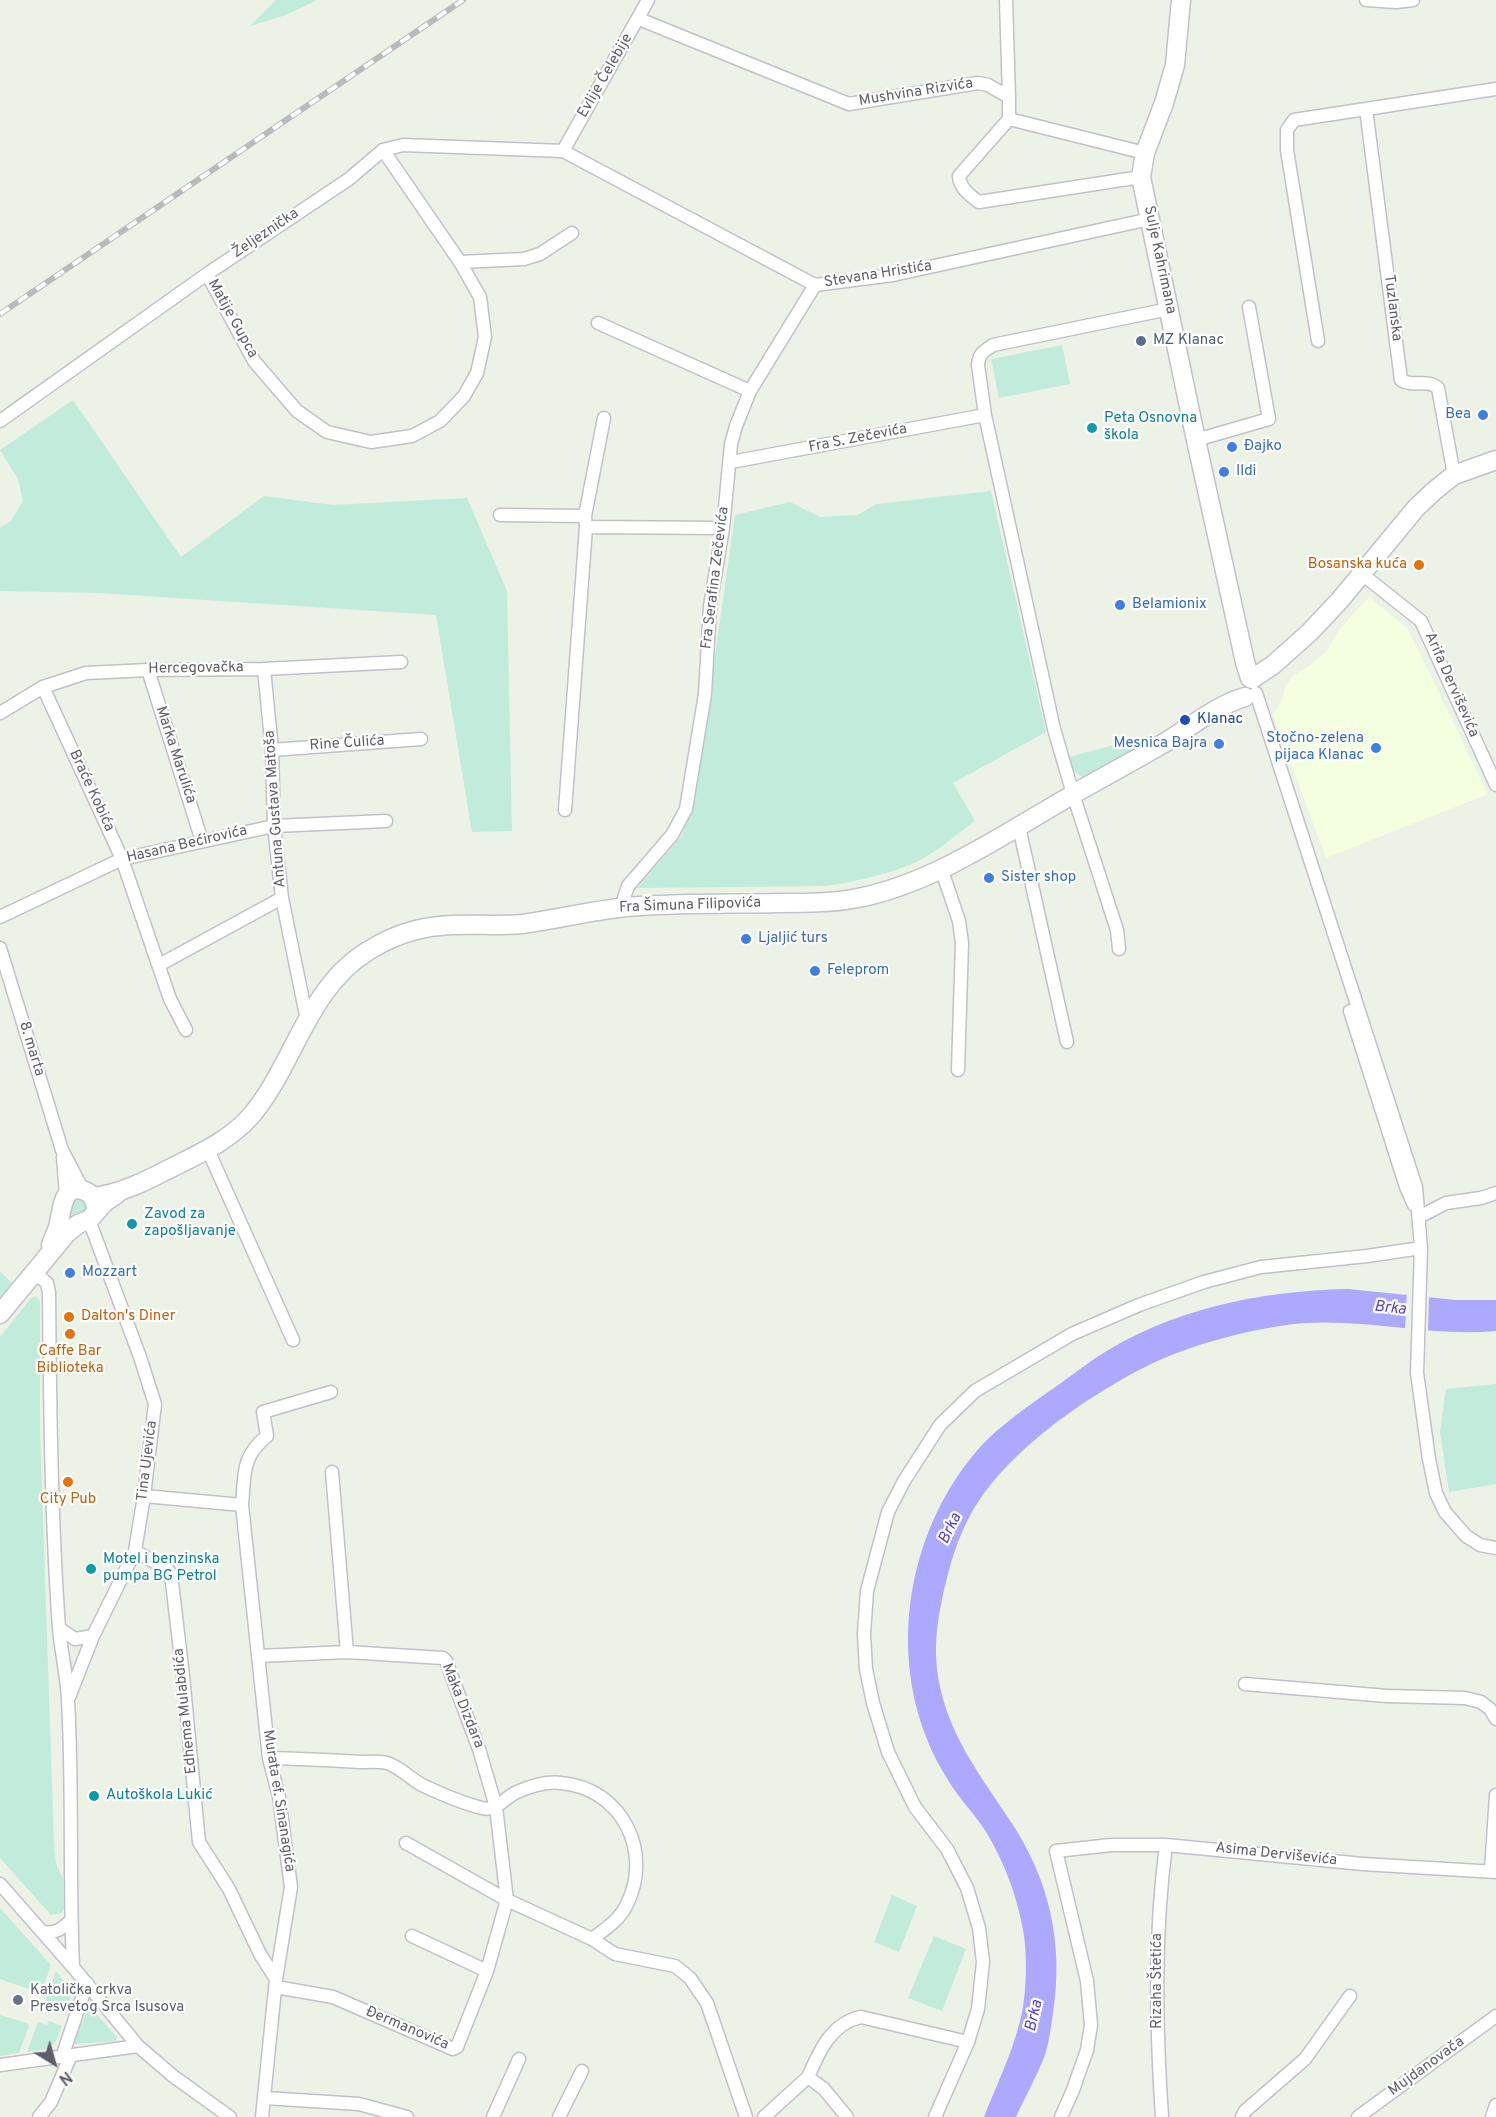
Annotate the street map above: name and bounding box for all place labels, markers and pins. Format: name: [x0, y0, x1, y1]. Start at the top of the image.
place label: MZ Klanac: [1153, 332, 1224, 350]
marker: MZ Klanac: [1134, 334, 1148, 348]
place label: Bea: [1445, 406, 1471, 424]
marker: Bea: [1476, 408, 1490, 422]
place label: Peta Osnovna škola: [1104, 410, 1197, 445]
marker: Peta Osnovna škola: [1085, 421, 1099, 435]
place label: Đajko: [1244, 438, 1282, 456]
marker: Đajko: [1225, 440, 1239, 454]
place label: Ildi: [1236, 463, 1256, 481]
marker: Ildi: [1217, 465, 1231, 479]
place label: Bosanska kuća: [1308, 556, 1407, 574]
marker: Bosanska kuća: [1412, 558, 1426, 572]
place label: Belamionix: [1132, 596, 1207, 614]
marker: Belamionix: [1113, 598, 1127, 612]
place label: Klanac: [1197, 711, 1243, 729]
marker: Klanac: [1178, 713, 1192, 727]
place label: Stočno-zelena pijaca Klanac: [1266, 730, 1364, 765]
place label: Mesnica Bajra: [1113, 735, 1207, 753]
marker: Mesnica Bajra: [1212, 737, 1226, 751]
marker: Stočno-zelena pijaca Klanac: [1369, 741, 1383, 755]
place label: Sister shop: [1001, 869, 1076, 887]
marker: Sister shop: [982, 871, 996, 885]
place label: Ljaljić turs: [758, 930, 828, 948]
marker: Ljaljić turs: [739, 932, 753, 946]
place label: Feleprom: [827, 962, 889, 980]
marker: Feleprom: [808, 964, 822, 978]
place label: Zavod za zapošljavanje: [144, 1206, 236, 1241]
marker: Zavod za zapošljavanje: [125, 1217, 139, 1231]
place label: Mozzart: [82, 1264, 137, 1282]
marker: Mozzart: [63, 1266, 77, 1280]
place label: Dalton's Diner: [81, 1308, 176, 1326]
marker: Dalton's Diner: [62, 1310, 76, 1324]
marker: Caffe Bar Biblioteka: [63, 1327, 77, 1341]
place label: Caffe Bar Biblioteka: [36, 1343, 104, 1378]
marker: City Pub: [61, 1475, 75, 1489]
place label: City Pub: [40, 1491, 96, 1509]
place label: Motel i benzinska pumpa BG Petrol: [103, 1551, 219, 1586]
marker: Motel i benzinska pumpa BG Petrol: [84, 1562, 98, 1576]
place label: Autoškola Lukić: [106, 1787, 213, 1805]
marker: Autoškola Lukić: [87, 1789, 101, 1803]
place label: Katolička crkva Presvetog Srca Isusova: [30, 1982, 184, 2017]
marker: Katolička crkva Presvetog Srca Isusova: [11, 1993, 25, 2007]

